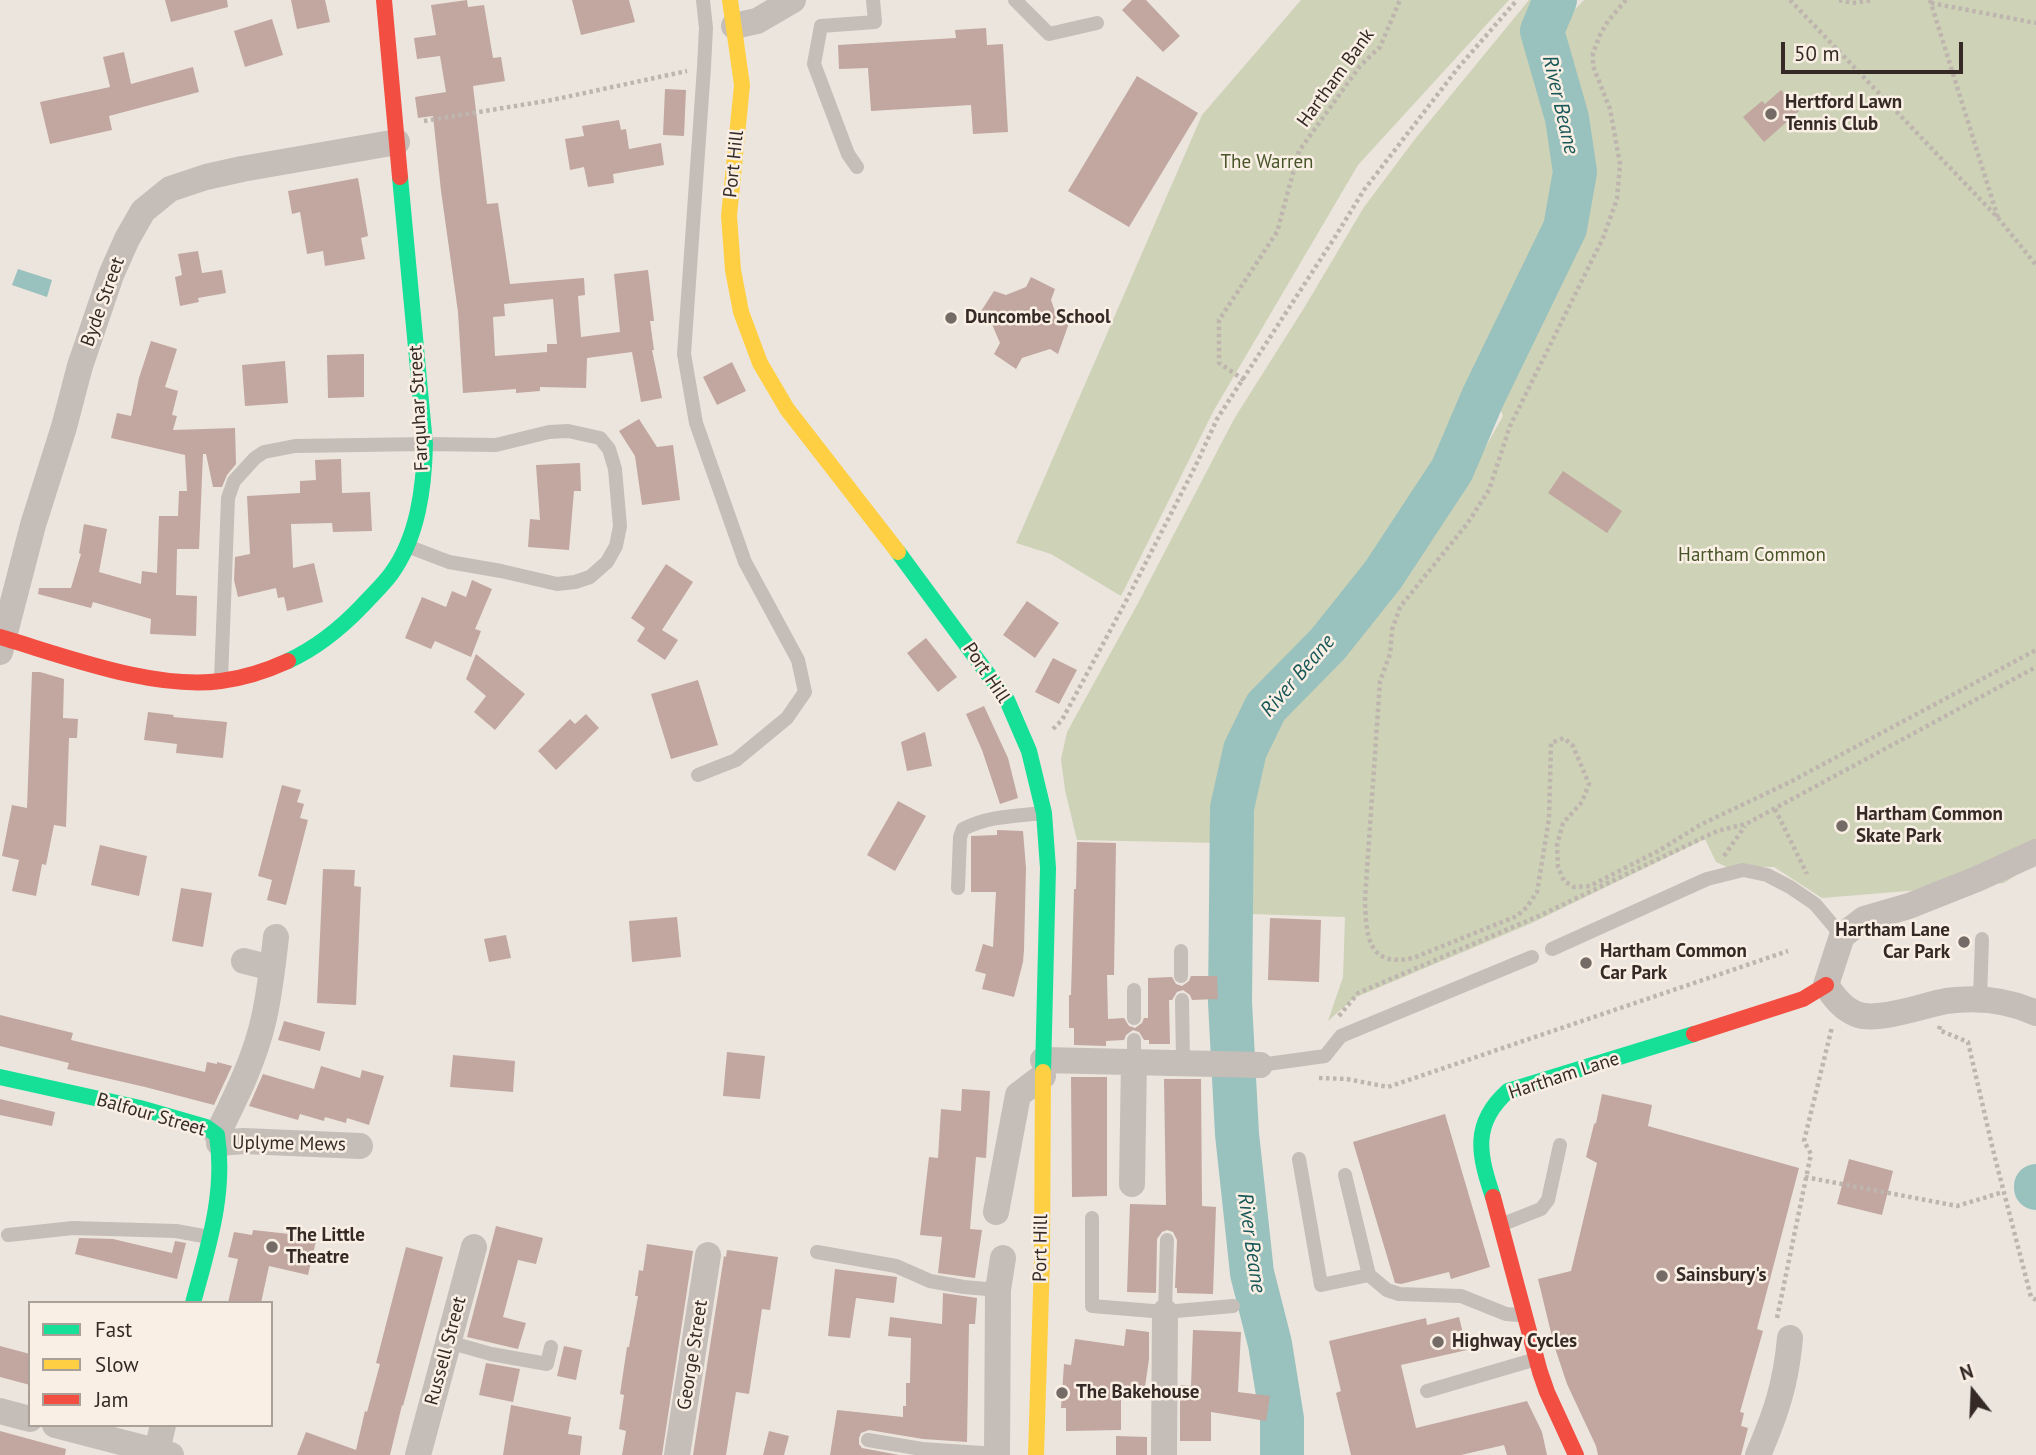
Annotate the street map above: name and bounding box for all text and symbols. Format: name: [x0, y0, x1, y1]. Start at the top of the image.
street label: Hartham Bank: [1293, 24, 1379, 132]
scale bar: [1784, 28, 1966, 72]
text: 50 m: [1794, 40, 1840, 67]
water label: River Beane: [1536, 53, 1584, 157]
place label: Hertford Lawn Tennis Club: [1785, 92, 1902, 136]
marker: Hertford Lawn Tennis Club: [1763, 106, 1779, 122]
street label: Port Hill: [719, 129, 749, 199]
park label: The Warren: [1220, 152, 1314, 174]
street label: Byde Street: [76, 254, 130, 350]
place label: Duncombe School: [965, 307, 1111, 329]
marker: Duncombe School: [943, 310, 959, 326]
street label: Farquhar Street: [404, 344, 434, 472]
park label: Hartham Common: [1678, 545, 1826, 567]
water label: River Beane: [1256, 630, 1340, 722]
street label: Port Hill: [958, 639, 1014, 707]
place label: Hartham Common Skate Park: [1856, 804, 2003, 848]
marker: Hartham Common Skate Park: [1834, 818, 1850, 834]
place label: Hartham Lane Car Park: [1835, 920, 1950, 964]
marker: Hartham Lane Car Park: [1956, 934, 1972, 950]
place label: Hartham Common Car Park: [1600, 941, 1747, 985]
marker: Hartham Common Car Park: [1578, 955, 1594, 971]
street label: Hartham Lane: [1506, 1047, 1622, 1105]
street label: Balfour Street: [94, 1089, 208, 1141]
street label: Uplyme Mews: [232, 1132, 346, 1156]
water label: River Beane: [1232, 1191, 1270, 1295]
street label: Port Hill: [1029, 1214, 1053, 1282]
place label: The Little Theatre: [286, 1225, 365, 1269]
marker: The Little Theatre: [264, 1239, 280, 1255]
place label: Sainsbury's: [1676, 1265, 1767, 1287]
marker: Sainsbury's: [1654, 1268, 1670, 1284]
street label: Russell Street: [421, 1294, 471, 1408]
street label: George Street: [673, 1298, 713, 1412]
legend: [28, 1301, 273, 1427]
text: Fast: [95, 1316, 132, 1343]
place label: Highway Cycles: [1452, 1331, 1577, 1353]
marker: Highway Cycles: [1430, 1334, 1446, 1350]
text: Slow: [95, 1351, 139, 1378]
north arrow: [1938, 1357, 2008, 1427]
text: N: [1957, 1359, 1976, 1385]
place label: The Bakehouse: [1076, 1382, 1199, 1404]
marker: The Bakehouse: [1054, 1385, 1070, 1401]
text: Jam: [95, 1386, 129, 1413]

